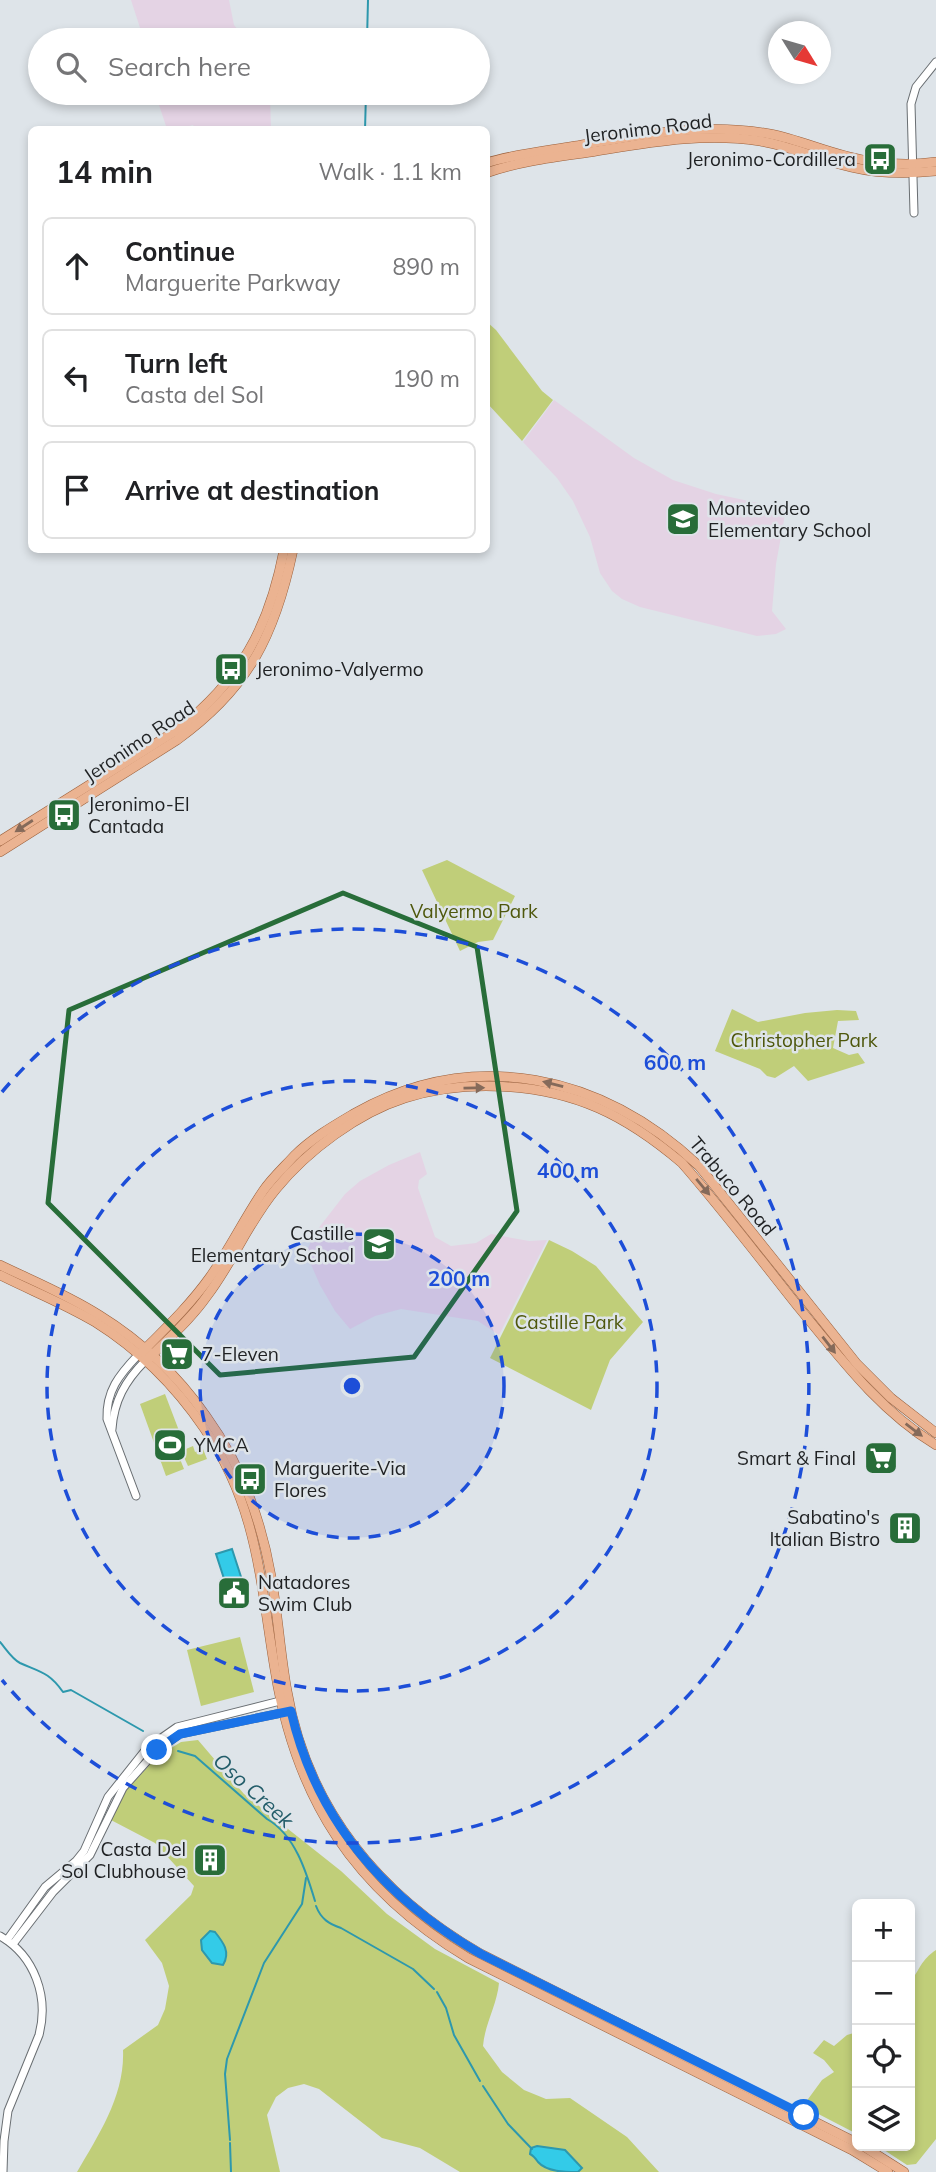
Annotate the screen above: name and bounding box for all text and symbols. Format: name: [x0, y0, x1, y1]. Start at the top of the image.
north arrow: [768, 21, 831, 84]
search box: [28, 28, 490, 105]
icon: search: [52, 48, 90, 86]
text: Search here: [108, 50, 251, 83]
street label: Jeronimo Road: [583, 108, 713, 148]
bus stop icon: Jeronimo-Cordillera: [861, 140, 899, 178]
place label: Jeronimo-Cordillera: [687, 147, 856, 171]
text: 14 min: [56, 153, 153, 191]
text: Walk · 1.1 km: [318, 157, 462, 186]
text: Continue: [125, 235, 235, 268]
icon: ahead: [58, 247, 96, 285]
text: 890 m: [392, 252, 460, 281]
text: Marguerite Parkway: [125, 268, 340, 297]
text: Turn left: [125, 347, 227, 380]
icon: left: [58, 359, 96, 397]
text: 190 m: [392, 364, 460, 393]
text: Casta del Sol: [125, 380, 264, 409]
icon: arrive: [58, 471, 96, 509]
text: Arrive at destination: [125, 474, 380, 507]
place label: Montevideo Elementary School: [708, 496, 871, 542]
school or university icon: Montevideo Elementary School: [664, 500, 702, 538]
bus stop icon: Jeronimo-Valyermo: [212, 650, 250, 688]
place label: Jeronimo-Valyermo: [256, 657, 424, 681]
street label: Jeronimo Road: [79, 695, 199, 787]
place label: Jeronimo-El Cantada: [88, 792, 190, 838]
bus stop icon: Jeronimo-El Cantada: [45, 796, 83, 834]
one-way arrow: [14, 819, 33, 832]
park label: Valyermo Park: [410, 899, 538, 923]
park label: Christopher Park: [730, 1028, 878, 1052]
text: 600 m: [644, 1049, 706, 1075]
one-way arrow: [542, 1078, 564, 1089]
one-way arrow: [463, 1082, 485, 1094]
street label: Trabuco Road: [685, 1131, 781, 1241]
text: 400 m: [537, 1157, 599, 1183]
one-way arrow: [695, 1179, 710, 1196]
place label: Castille Elementary School: [191, 1221, 354, 1267]
school or university icon: Castille Elementary School: [360, 1225, 398, 1263]
text: 200 m: [428, 1265, 490, 1291]
park label: Castille Park: [515, 1310, 624, 1334]
supermarket icon: 7-Eleven: [158, 1335, 196, 1373]
one-way arrow: [821, 1336, 836, 1354]
place label: 7-Eleven: [202, 1342, 279, 1366]
centre of rings: [340, 1374, 364, 1398]
one-way arrow: [904, 1422, 922, 1437]
sports icon: YMCA: [151, 1426, 189, 1464]
place label: YMCA: [193, 1433, 249, 1457]
supermarket icon: Smart & Final: [862, 1439, 900, 1477]
place label: Smart & Final: [737, 1446, 856, 1470]
place label: Marguerite-Via Flores: [274, 1456, 406, 1502]
bus stop icon: Marguerite-Via Flores: [231, 1460, 269, 1498]
place label: Sabatino's Italian Bistro: [769, 1505, 880, 1551]
building icon: Sabatino's Italian Bistro: [886, 1509, 924, 1547]
place label: Natadores Swim Club: [258, 1570, 352, 1616]
public building icon: Natadores Swim Club: [215, 1574, 253, 1612]
route end: [141, 1734, 172, 1765]
water label: Oso Creek: [208, 1747, 301, 1834]
place label: Casta Del Sol Clubhouse: [61, 1837, 186, 1883]
building icon: Casta Del Sol Clubhouse: [191, 1841, 229, 1879]
map controls: [852, 1899, 915, 2151]
button: +: [852, 1899, 915, 1962]
button: −: [852, 1962, 915, 2025]
button: locate: [852, 2025, 915, 2088]
button: layers: [852, 2088, 915, 2151]
route start: [788, 2099, 819, 2130]

